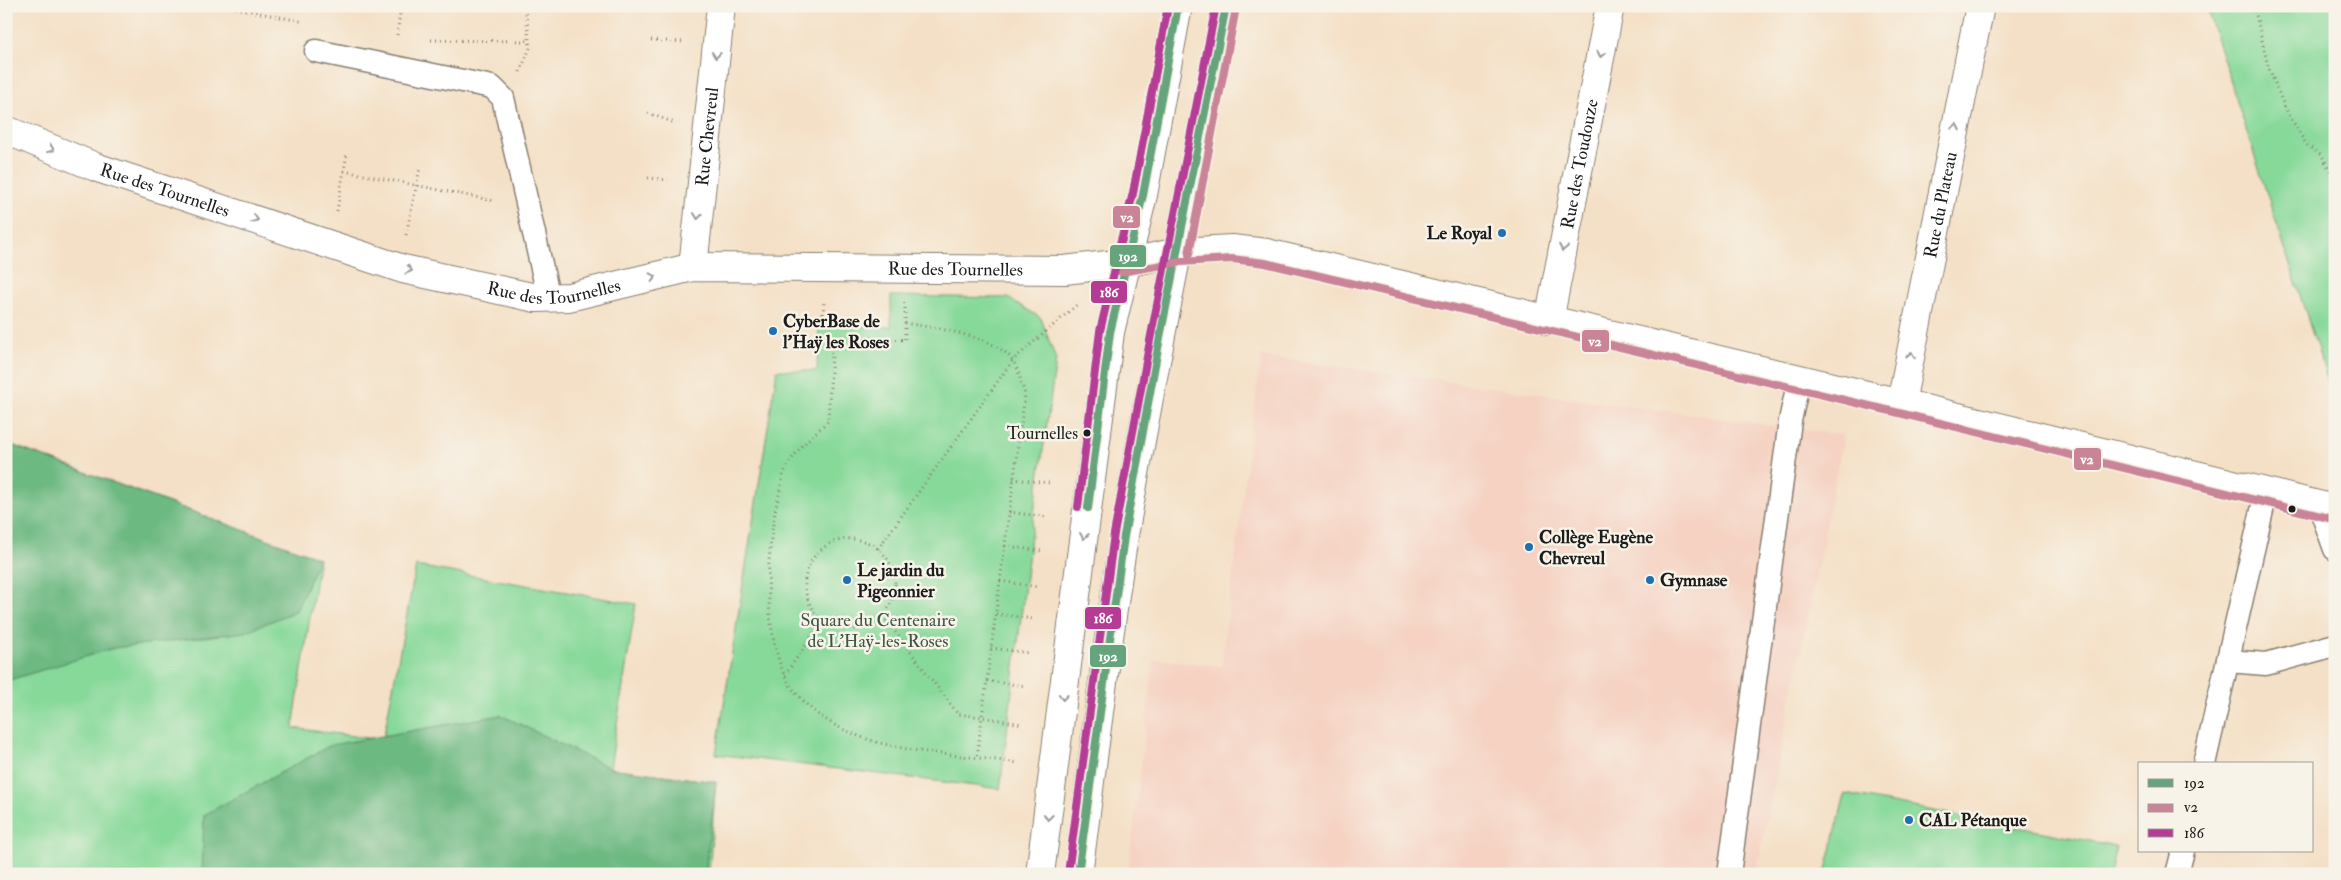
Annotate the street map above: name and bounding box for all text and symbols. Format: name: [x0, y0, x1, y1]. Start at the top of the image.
one-way arrow: [1596, 50, 1606, 59]
one-way arrow: [711, 51, 722, 59]
street label: Rue Chevreul: [690, 86, 724, 187]
street label: Rue des Toudouze: [1556, 97, 1603, 231]
one-way arrow: [1950, 123, 1961, 132]
one-way arrow: [47, 143, 55, 153]
street label: Rue du Plateau: [1919, 150, 1962, 260]
street label: Rue des Tournelles: [97, 158, 233, 222]
line badge: v2: [1112, 205, 1141, 229]
text: v2: [1119, 209, 1134, 226]
one-way arrow: [250, 213, 258, 223]
one-way arrow: [693, 213, 704, 221]
place label: Le Royal: [1426, 222, 1492, 245]
marker: Le Royal: [1496, 227, 1508, 239]
one-way arrow: [1558, 243, 1568, 252]
line badge: 192: [1109, 244, 1147, 268]
text: 192: [1118, 248, 1138, 265]
street label: Rue des Tournelles: [888, 257, 1023, 281]
one-way arrow: [404, 265, 412, 275]
one-way arrow: [649, 272, 658, 283]
street label: Rue des Tournelles: [485, 273, 623, 309]
line badge: 186: [1090, 280, 1128, 304]
text: 186: [1100, 284, 1119, 301]
place label: CyberBase de l'Haÿ les Roses: [782, 310, 889, 354]
marker: CyberBase de l'Haÿ les Roses: [767, 325, 779, 337]
line badge: v2: [1581, 329, 1610, 353]
text: v2: [1587, 333, 1602, 350]
one-way arrow: [1905, 351, 1915, 360]
place label: Tournelles: [1007, 423, 1078, 444]
marker: Tournelles: [1082, 428, 1092, 438]
line badge: v2: [2073, 447, 2102, 471]
text: v2: [2079, 451, 2094, 468]
unlabelled marker: [2287, 504, 2297, 514]
place label: Collège Eugène Chevreul: [1539, 526, 1654, 570]
one-way arrow: [1079, 532, 1090, 540]
marker: Collège Eugène Chevreul: [1523, 541, 1535, 553]
place label: Le jardin du Pigeonnier: [857, 559, 945, 603]
place label: Gymnase: [1660, 569, 1728, 592]
marker: Le jardin du Pigeonnier: [841, 574, 853, 586]
marker: Gymnase: [1644, 574, 1656, 586]
line badge: 186: [1084, 606, 1122, 630]
park label: Square du Centenaire de L'Haÿ-les-Roses: [801, 609, 956, 653]
text: 186: [1094, 610, 1113, 627]
line badge: 192: [1089, 644, 1127, 668]
text: 192: [1098, 648, 1118, 665]
one-way arrow: [1058, 693, 1069, 701]
legend: [2138, 762, 2314, 852]
text: 192: [2184, 774, 2205, 793]
text: v2: [2183, 798, 2198, 817]
place label: CAL Pétanque: [1919, 809, 2027, 832]
one-way arrow: [1043, 813, 1054, 821]
marker: CAL Pétanque: [1903, 814, 1915, 826]
text: 186: [2184, 824, 2205, 843]

